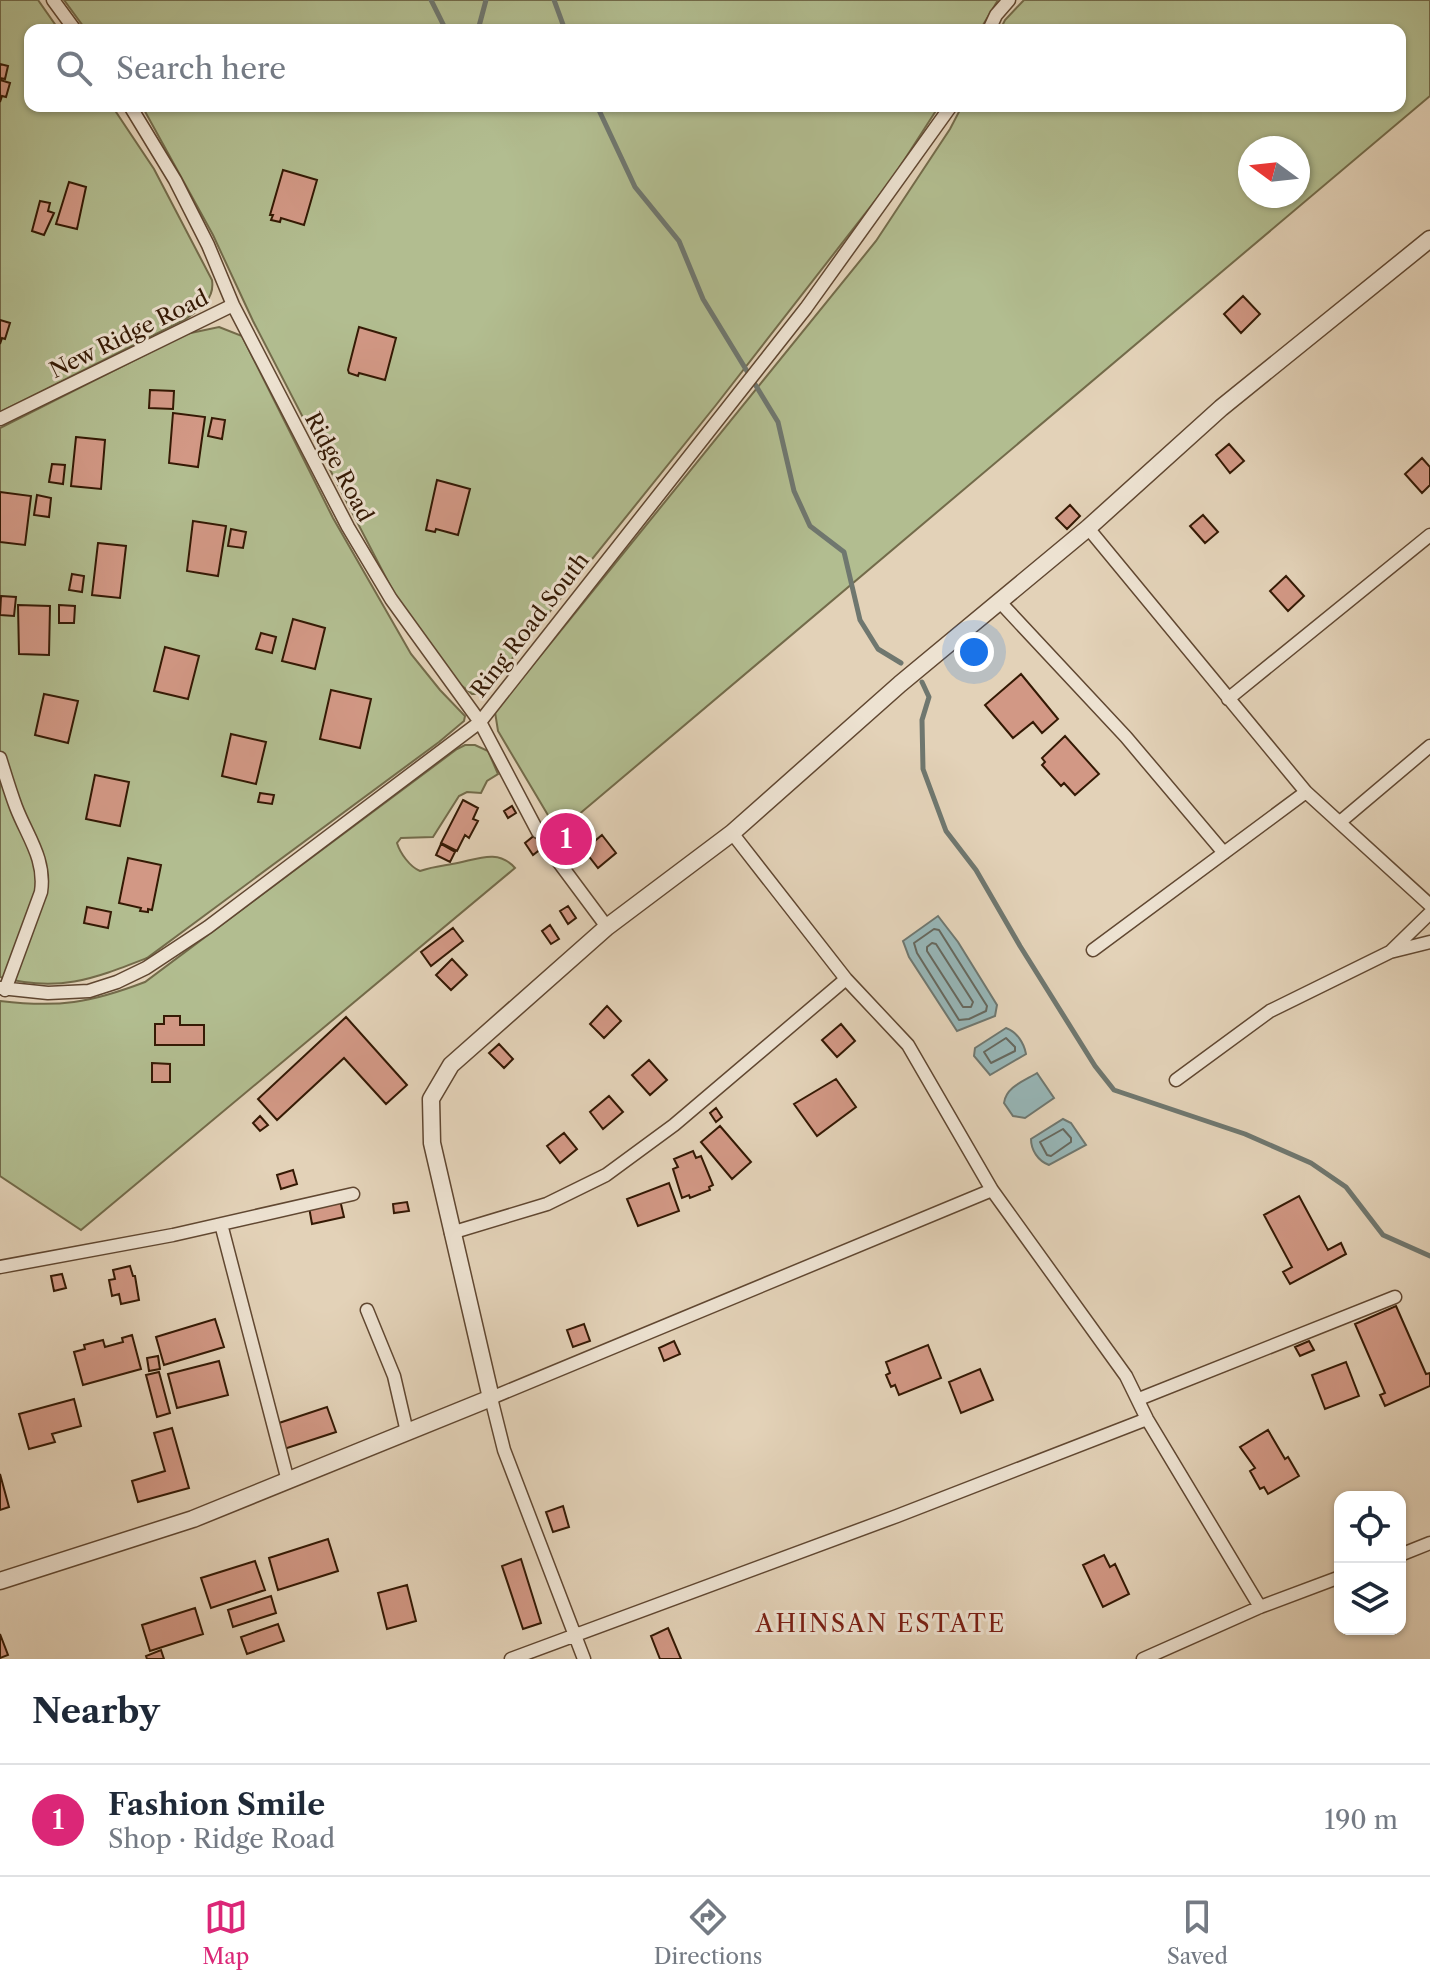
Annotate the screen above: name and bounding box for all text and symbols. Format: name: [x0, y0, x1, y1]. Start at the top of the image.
search box: [24, 24, 1406, 112]
icon: search: [52, 46, 96, 90]
text: Search here: [116, 50, 286, 87]
north arrow: [1238, 136, 1310, 208]
street label: New Ridge Road: [45, 284, 213, 384]
street label: Ridge Road: [299, 408, 379, 526]
street label: Ring Road South: [465, 547, 595, 703]
your location: [954, 632, 994, 672]
pin: 1: [540, 809, 592, 869]
map controls: [1334, 1491, 1406, 1635]
button: locate: [1334, 1491, 1406, 1563]
button: layers: [1334, 1563, 1406, 1635]
district label: AHINSAN ESTATE: [755, 1609, 1006, 1638]
text: Nearby: [32, 1690, 160, 1732]
text: Fashion Smile: [108, 1786, 325, 1823]
text: 1: [52, 1804, 64, 1836]
text: 190 m: [1324, 1804, 1398, 1836]
text: Shop · Ridge Road: [108, 1823, 335, 1855]
tab: Map: [202, 1895, 249, 1970]
tab: Directions: [654, 1895, 762, 1970]
tab: Saved: [1167, 1895, 1228, 1970]

